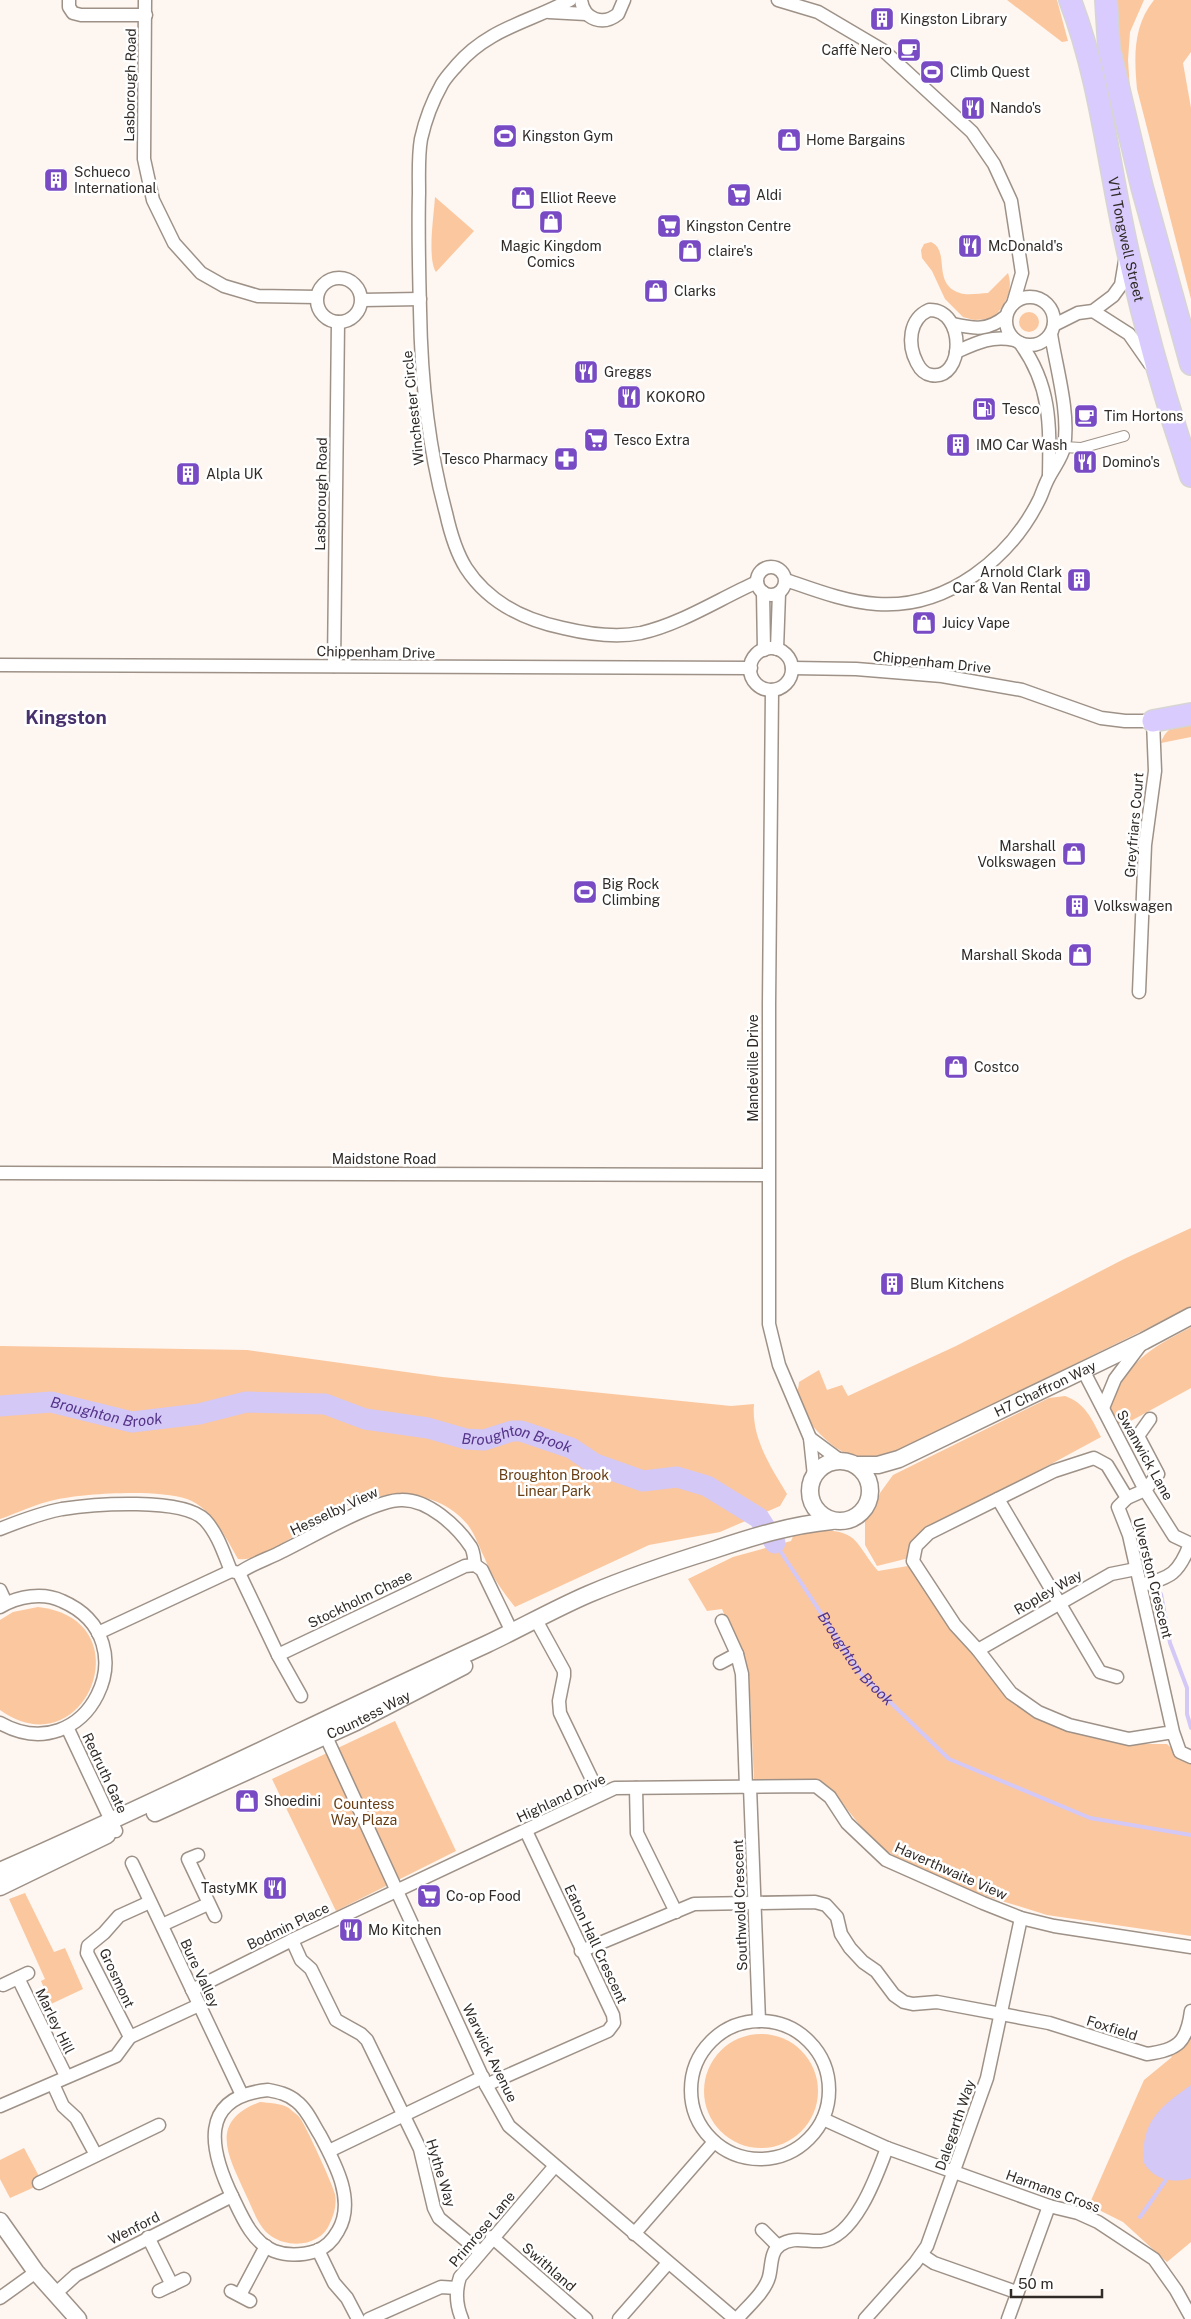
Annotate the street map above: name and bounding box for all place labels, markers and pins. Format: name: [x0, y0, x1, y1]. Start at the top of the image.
building icon: Kingston Library: [869, 6, 895, 32]
place label: Kingston Library: [900, 11, 1008, 27]
cafe icon: Caffè Nero: [896, 37, 922, 63]
place label: Caffè Nero: [821, 42, 892, 58]
sports icon: Climb Quest: [919, 59, 945, 85]
place label: Climb Quest: [950, 64, 1030, 80]
restaurant icon: Nando's: [960, 95, 986, 121]
place label: Nando's: [990, 100, 1041, 116]
sports icon: Kingston Gym: [492, 123, 518, 149]
shop icon: Home Bargains: [776, 127, 802, 153]
place label: Kingston Gym: [522, 128, 613, 144]
place label: Home Bargains: [806, 132, 905, 148]
place label: Schueco International: [74, 164, 157, 196]
building icon: Schueco International: [43, 167, 69, 193]
supermarket icon: Aldi: [726, 182, 752, 208]
shop icon: Elliot Reeve: [510, 185, 536, 211]
place label: Aldi: [756, 187, 782, 203]
place label: Elliot Reeve: [540, 190, 616, 206]
shop icon: Magic Kingdom Comics: [538, 209, 564, 235]
supermarket icon: Kingston Centre: [656, 213, 682, 239]
place label: Kingston Centre: [686, 218, 791, 234]
restaurant icon: McDonald's: [957, 233, 983, 259]
place label: Magic Kingdom Comics: [500, 238, 602, 270]
shop icon: claire's: [677, 238, 703, 264]
place label: McDonald's: [988, 238, 1063, 254]
place label: claire's: [708, 243, 753, 259]
shop icon: Clarks: [643, 278, 669, 304]
place label: Clarks: [674, 283, 716, 299]
restaurant icon: Greggs: [573, 359, 599, 385]
place label: Greggs: [604, 364, 652, 380]
restaurant icon: KOKORO: [616, 384, 642, 410]
place label: KOKORO: [646, 389, 705, 405]
fuel station icon: Tesco: [971, 396, 997, 422]
place label: Tesco: [1002, 401, 1040, 417]
cafe icon: Tim Hortons: [1073, 403, 1099, 429]
place label: Tim Hortons: [1104, 408, 1183, 424]
supermarket icon: Tesco Extra: [583, 427, 609, 453]
place label: Tesco Extra: [614, 432, 690, 448]
building icon: IMO Car Wash: [945, 432, 971, 458]
place label: IMO Car Wash: [976, 437, 1067, 453]
pharmacy icon: Tesco Pharmacy: [553, 446, 579, 472]
restaurant icon: Domino's: [1072, 449, 1098, 475]
place label: Tesco Pharmacy: [442, 451, 549, 467]
place label: Domino's: [1102, 454, 1160, 470]
building icon: Alpla UK: [175, 461, 201, 487]
place label: Alpla UK: [206, 466, 264, 482]
place label: Arnold Clark Car & Van Rental: [952, 564, 1062, 596]
building icon: Arnold Clark Car & Van Rental: [1066, 567, 1092, 593]
shop icon: Juicy Vape: [911, 610, 937, 636]
place label: Juicy Vape: [942, 615, 1010, 631]
place label: Marshall Volkswagen: [977, 838, 1056, 870]
shop icon: Marshall Volkswagen: [1061, 841, 1087, 867]
place label: Big Rock Climbing: [602, 876, 660, 908]
sports icon: Big Rock Climbing: [572, 879, 598, 905]
building icon: Volkswagen: [1064, 893, 1090, 919]
place label: Volkswagen: [1094, 898, 1173, 914]
shop icon: Marshall Skoda: [1067, 942, 1093, 968]
place label: Marshall Skoda: [961, 947, 1062, 963]
shop icon: Costco: [943, 1054, 969, 1080]
place label: Costco: [974, 1059, 1019, 1075]
building icon: Blum Kitchens: [879, 1271, 905, 1297]
place label: Blum Kitchens: [910, 1276, 1004, 1292]
shop icon: Shoedini: [234, 1788, 260, 1814]
place label: Shoedini: [264, 1793, 321, 1809]
restaurant icon: TastyMK: [262, 1875, 288, 1901]
place label: TastyMK: [201, 1880, 258, 1896]
supermarket icon: Co-op Food: [416, 1883, 442, 1909]
place label: Co-op Food: [446, 1888, 521, 1904]
restaurant icon: Mo Kitchen: [338, 1917, 364, 1943]
place label: Mo Kitchen: [368, 1922, 441, 1938]

